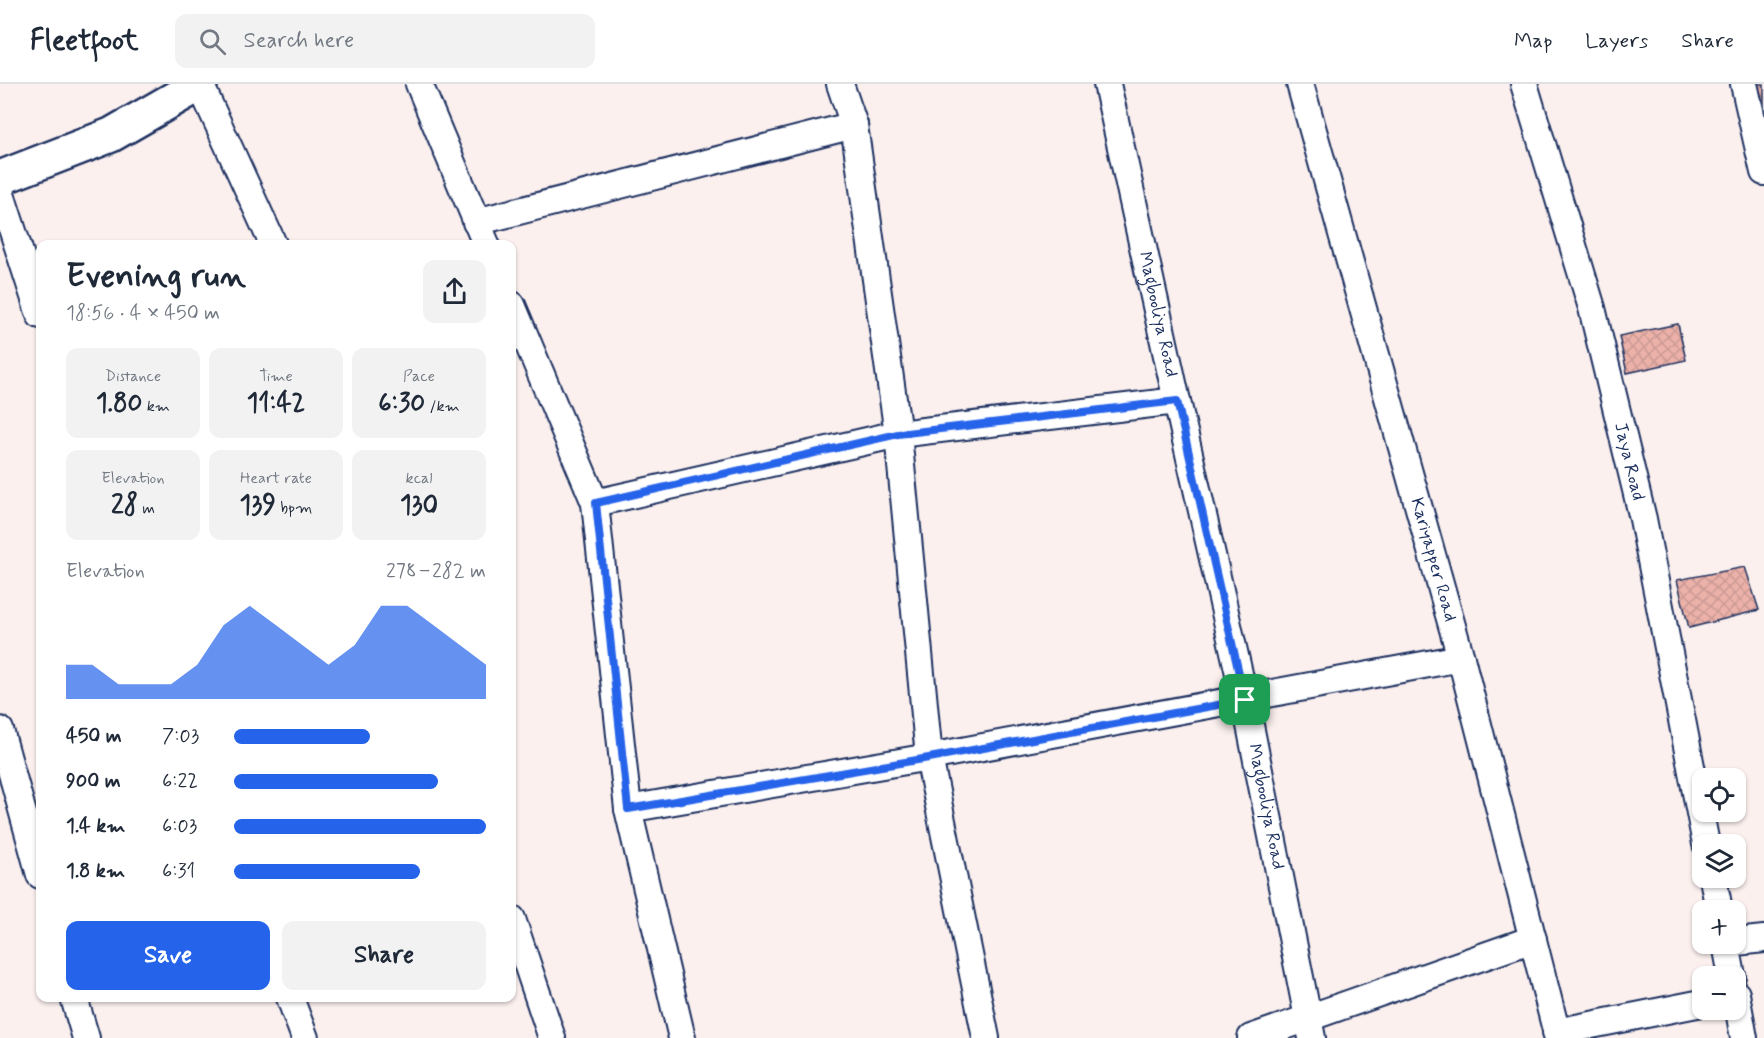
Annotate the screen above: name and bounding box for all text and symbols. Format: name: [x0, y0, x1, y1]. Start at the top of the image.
search box: [175, 14, 595, 68]
text: Fleetfoot: [30, 23, 139, 60]
icon: search: [196, 25, 229, 58]
text: Search here: [244, 27, 354, 55]
text: Map: [1514, 27, 1552, 55]
text: Layers: [1585, 27, 1648, 55]
text: Share: [1681, 27, 1734, 55]
street label: Magbooliya Road: [1132, 249, 1183, 379]
text: Evening run: [66, 255, 246, 299]
button: share: [423, 260, 486, 323]
text: 18:56 · 4 × 450 m: [66, 300, 220, 327]
text: Distance: [105, 366, 161, 387]
text: Time: [259, 366, 293, 387]
text: Pace: [403, 366, 435, 387]
text: 1.80: [96, 387, 142, 421]
text: 11:42: [247, 387, 305, 421]
text: 6:30: [378, 387, 425, 421]
text: km: [142, 396, 170, 417]
text: /km: [425, 396, 460, 417]
street label: Jaya Road: [1608, 420, 1650, 503]
text: Elevation: [102, 468, 165, 489]
text: Heart rate: [240, 468, 312, 489]
text: kcal: [406, 468, 432, 489]
text: 28: [111, 489, 138, 523]
text: 139: [240, 489, 276, 523]
text: 130: [400, 489, 438, 523]
street label: Kariyapper Road: [1405, 495, 1462, 624]
text: m: [138, 498, 155, 519]
text: bpm: [276, 498, 312, 519]
text: Elevation: [66, 558, 145, 585]
text: 278–282 m: [386, 558, 486, 585]
pin: [1219, 674, 1270, 725]
icon: arrive: [1228, 683, 1261, 716]
text: 450 m: [66, 723, 122, 750]
text: 7:03: [162, 723, 199, 750]
street label: Magbooliya Road: [1242, 742, 1290, 872]
text: 900 m: [66, 768, 121, 795]
text: 6:22: [162, 768, 198, 795]
map controls: [1692, 768, 1746, 1020]
button: locate: [1692, 768, 1746, 822]
text: 1.4 km: [66, 813, 125, 840]
text: 6:03: [162, 813, 197, 840]
button: layers: [1692, 834, 1746, 888]
text: 1.8 km: [66, 858, 125, 885]
text: 6:31: [162, 858, 195, 885]
button: +: [1692, 900, 1746, 954]
button: Save: [66, 921, 270, 990]
button: Share: [282, 921, 486, 990]
button: −: [1692, 966, 1746, 1020]

